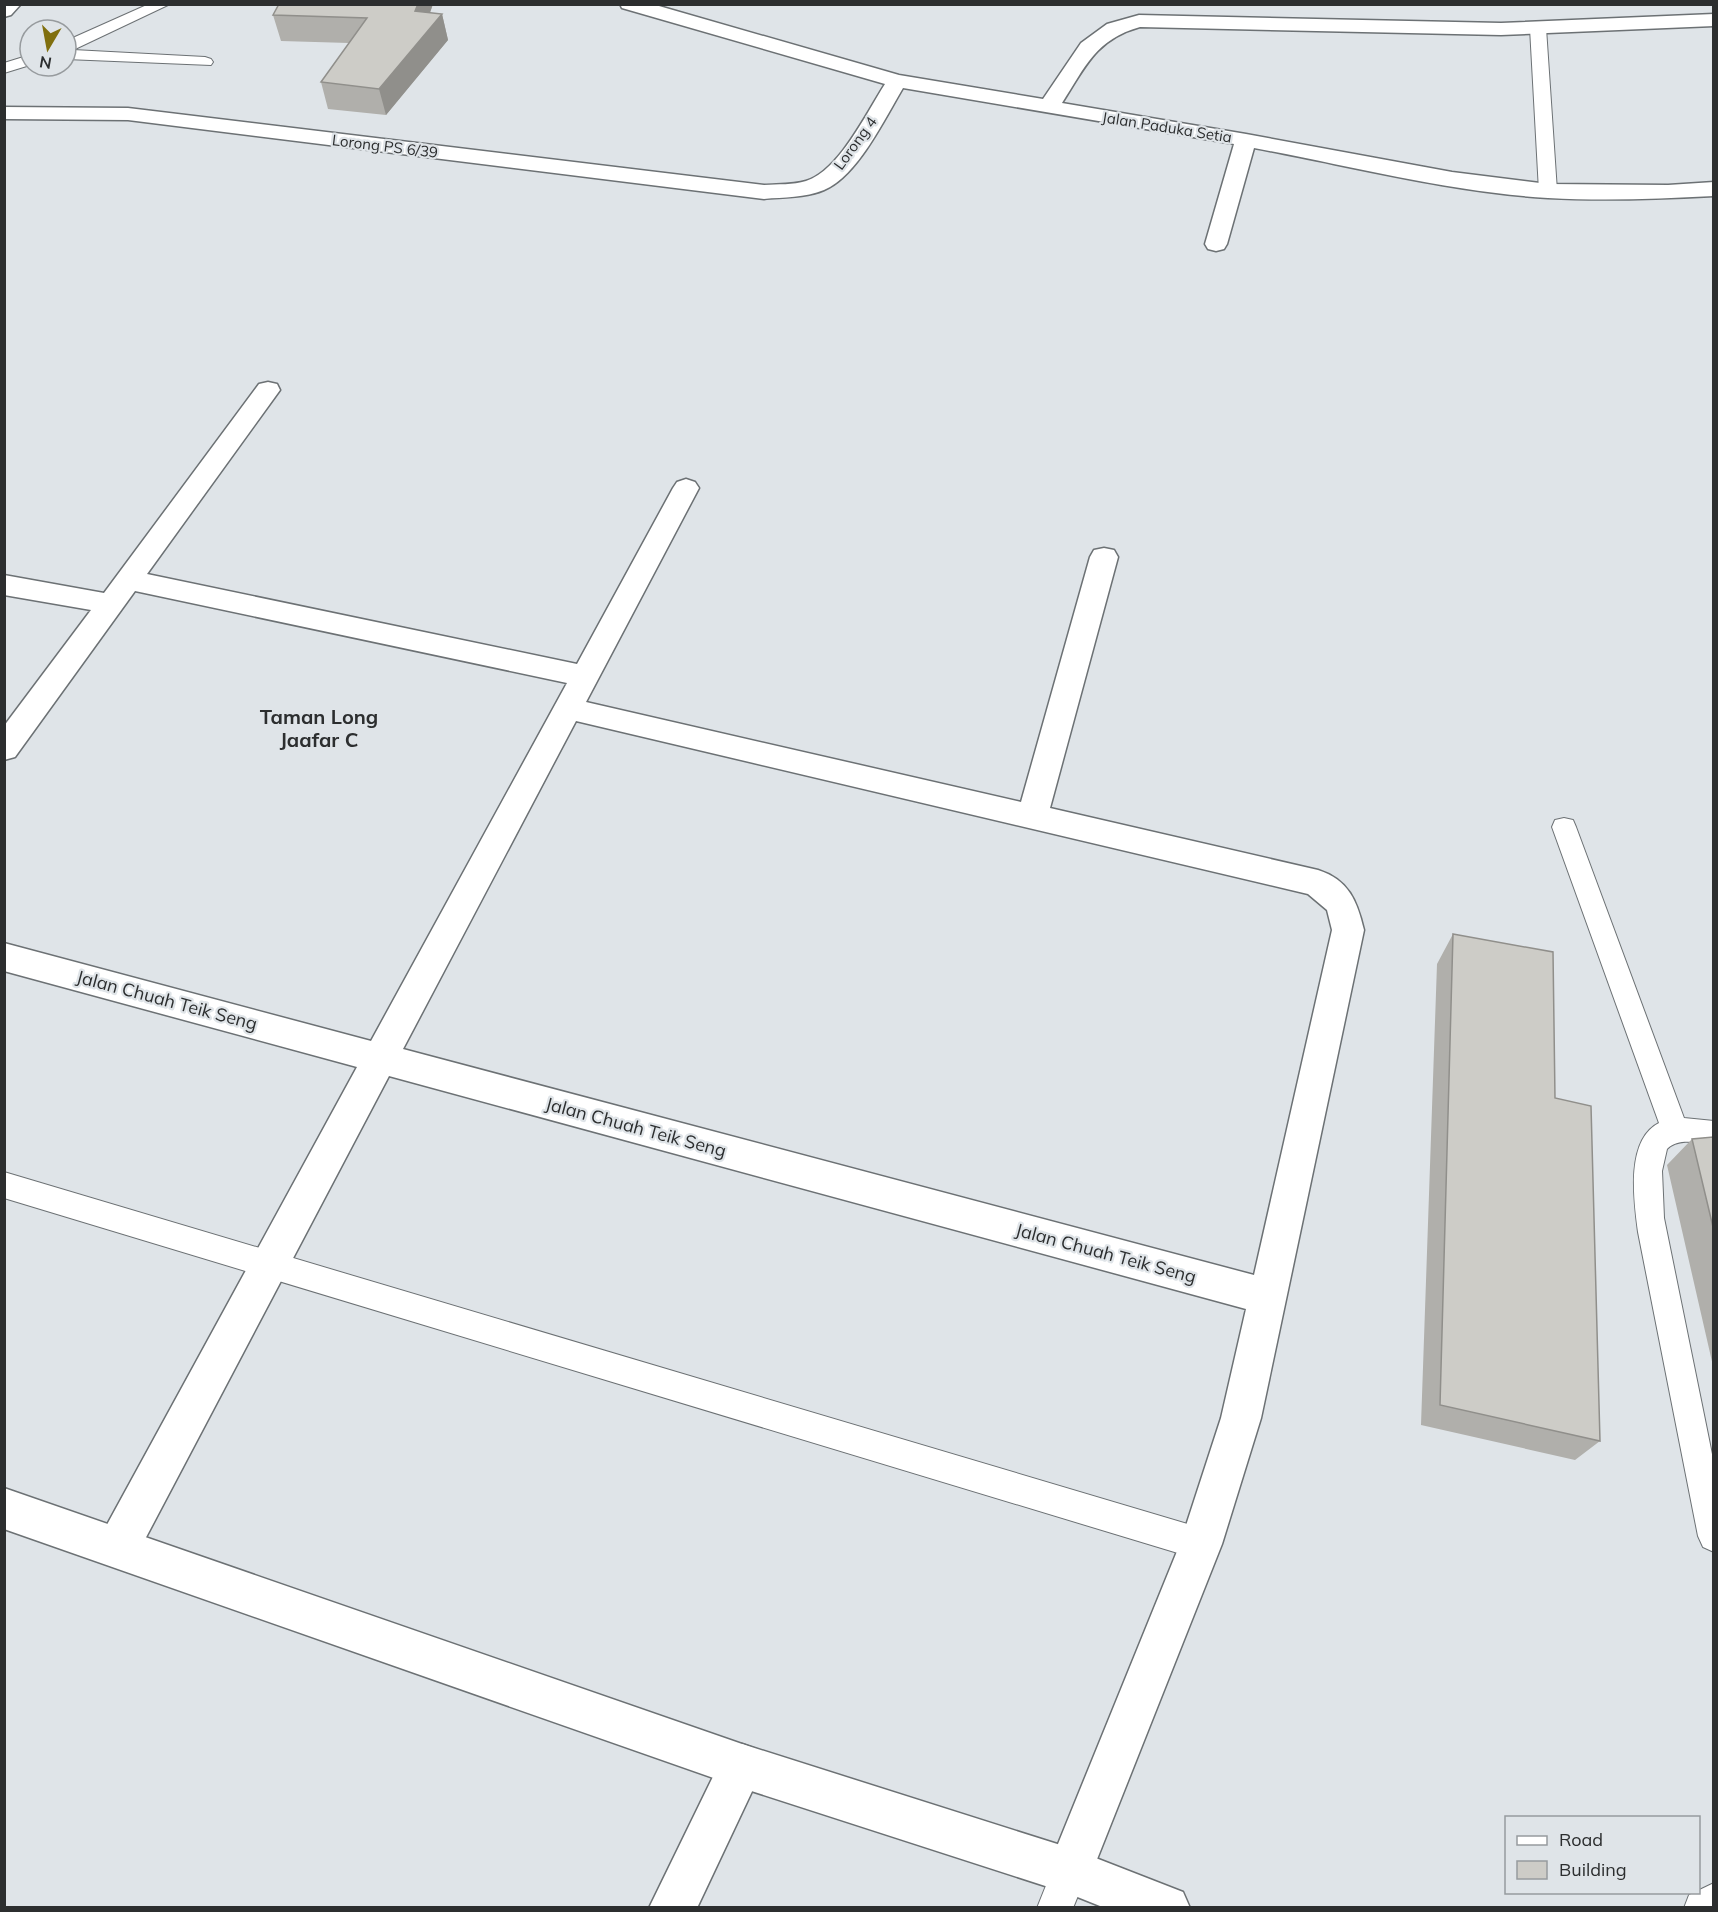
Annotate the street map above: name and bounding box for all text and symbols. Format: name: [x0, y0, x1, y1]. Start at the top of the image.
north arrow: [18, 18, 78, 78]
text: N: [38, 52, 53, 74]
street label: Jalan Paduka Setia: [1101, 107, 1233, 147]
street label: Lorong 4: [829, 113, 881, 173]
street label: Lorong PS 6/39: [331, 130, 439, 162]
district label: Taman Long Jaafar C: [260, 704, 378, 752]
street label: Jalan Chuah Teik Seng: [74, 965, 260, 1035]
street label: Jalan Chuah Teik Seng: [543, 1092, 729, 1162]
street label: Jalan Chuah Teik Seng: [1013, 1218, 1199, 1288]
legend: [1505, 1816, 1700, 1894]
text: Road: [1559, 1828, 1603, 1851]
text: Building: [1559, 1858, 1627, 1881]

